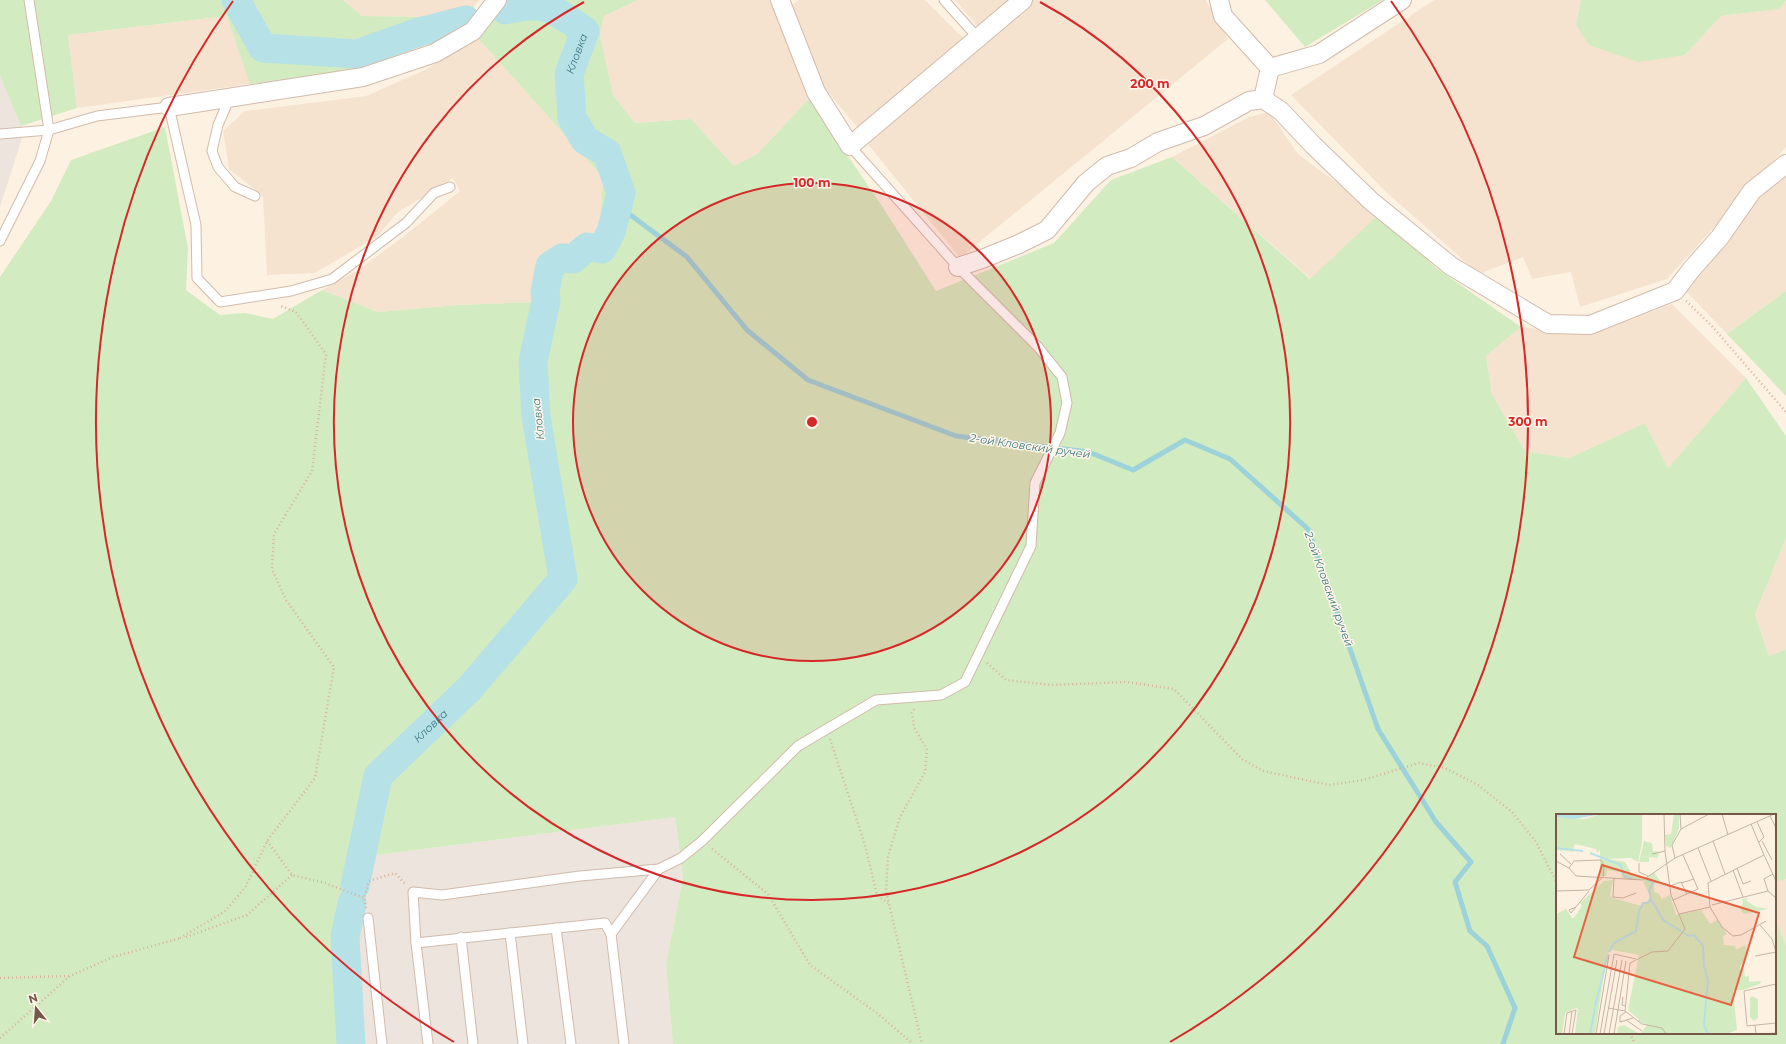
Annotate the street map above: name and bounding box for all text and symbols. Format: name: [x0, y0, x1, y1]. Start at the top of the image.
water label: Кловка: [563, 31, 591, 76]
text: 200 m: [1130, 76, 1170, 91]
text: 100 m: [794, 175, 830, 190]
water label: Кловка: [529, 397, 547, 441]
text: 300 m: [1507, 414, 1548, 429]
centre of rings: [805, 415, 819, 429]
water label: 2-ой Кловский ручей: [968, 430, 1092, 461]
water label: 2-ой Кловский ручей: [1301, 529, 1357, 649]
water label: Кловка: [410, 706, 451, 745]
inset map: [1556, 814, 1776, 1034]
north arrow: [16, 988, 56, 1028]
text: N: [27, 990, 39, 1006]

